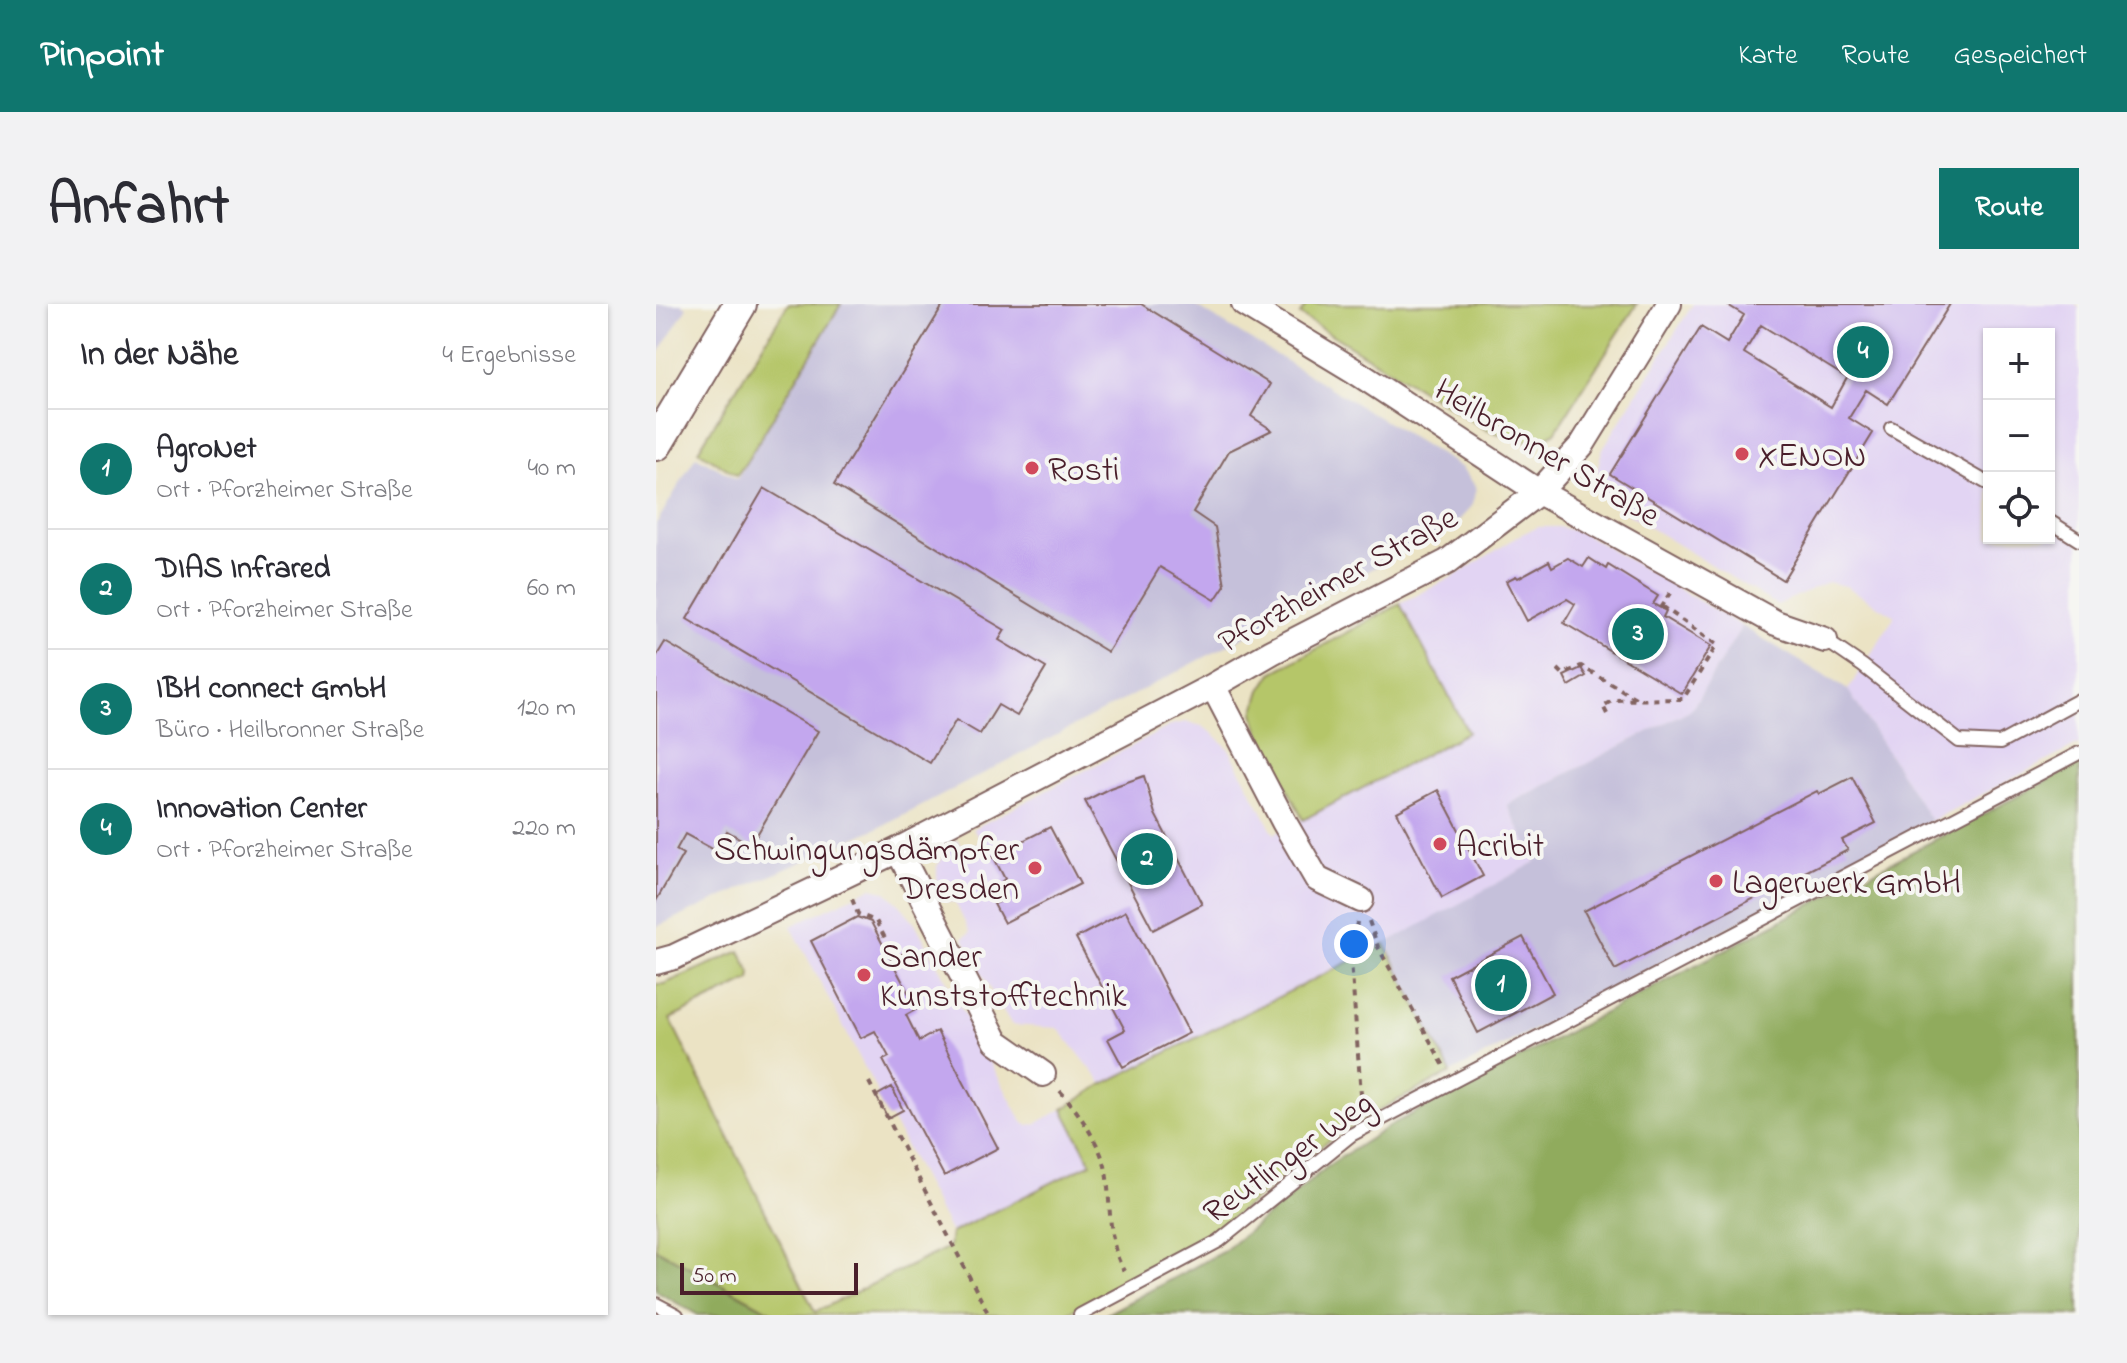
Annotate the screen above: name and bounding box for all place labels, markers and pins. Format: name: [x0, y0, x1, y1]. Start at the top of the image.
pin: 4: [1837, 322, 1889, 382]
place label: XENON: [1758, 433, 1866, 483]
marker: XENON: [1733, 445, 1751, 463]
place label: Rosti: [1048, 447, 1119, 497]
marker: Rosti: [1023, 459, 1041, 477]
pin: 3: [1612, 604, 1664, 664]
place label: Acribit: [1456, 823, 1544, 873]
place label: Schwingungsdämpfer Dresden: [714, 827, 1019, 916]
pin: 2: [1121, 829, 1173, 889]
marker: Acribit: [1431, 835, 1449, 853]
marker: Schwingungsdämpfer Dresden: [1026, 859, 1044, 877]
place label: Lagerwerk GmbH: [1732, 860, 1961, 910]
marker: Lagerwerk GmbH: [1707, 872, 1725, 890]
place label: Sander Kunststofftechnik: [880, 934, 1127, 1023]
pin: 1: [1475, 955, 1527, 1015]
marker: Sander Kunststofftechnik: [855, 966, 873, 984]

